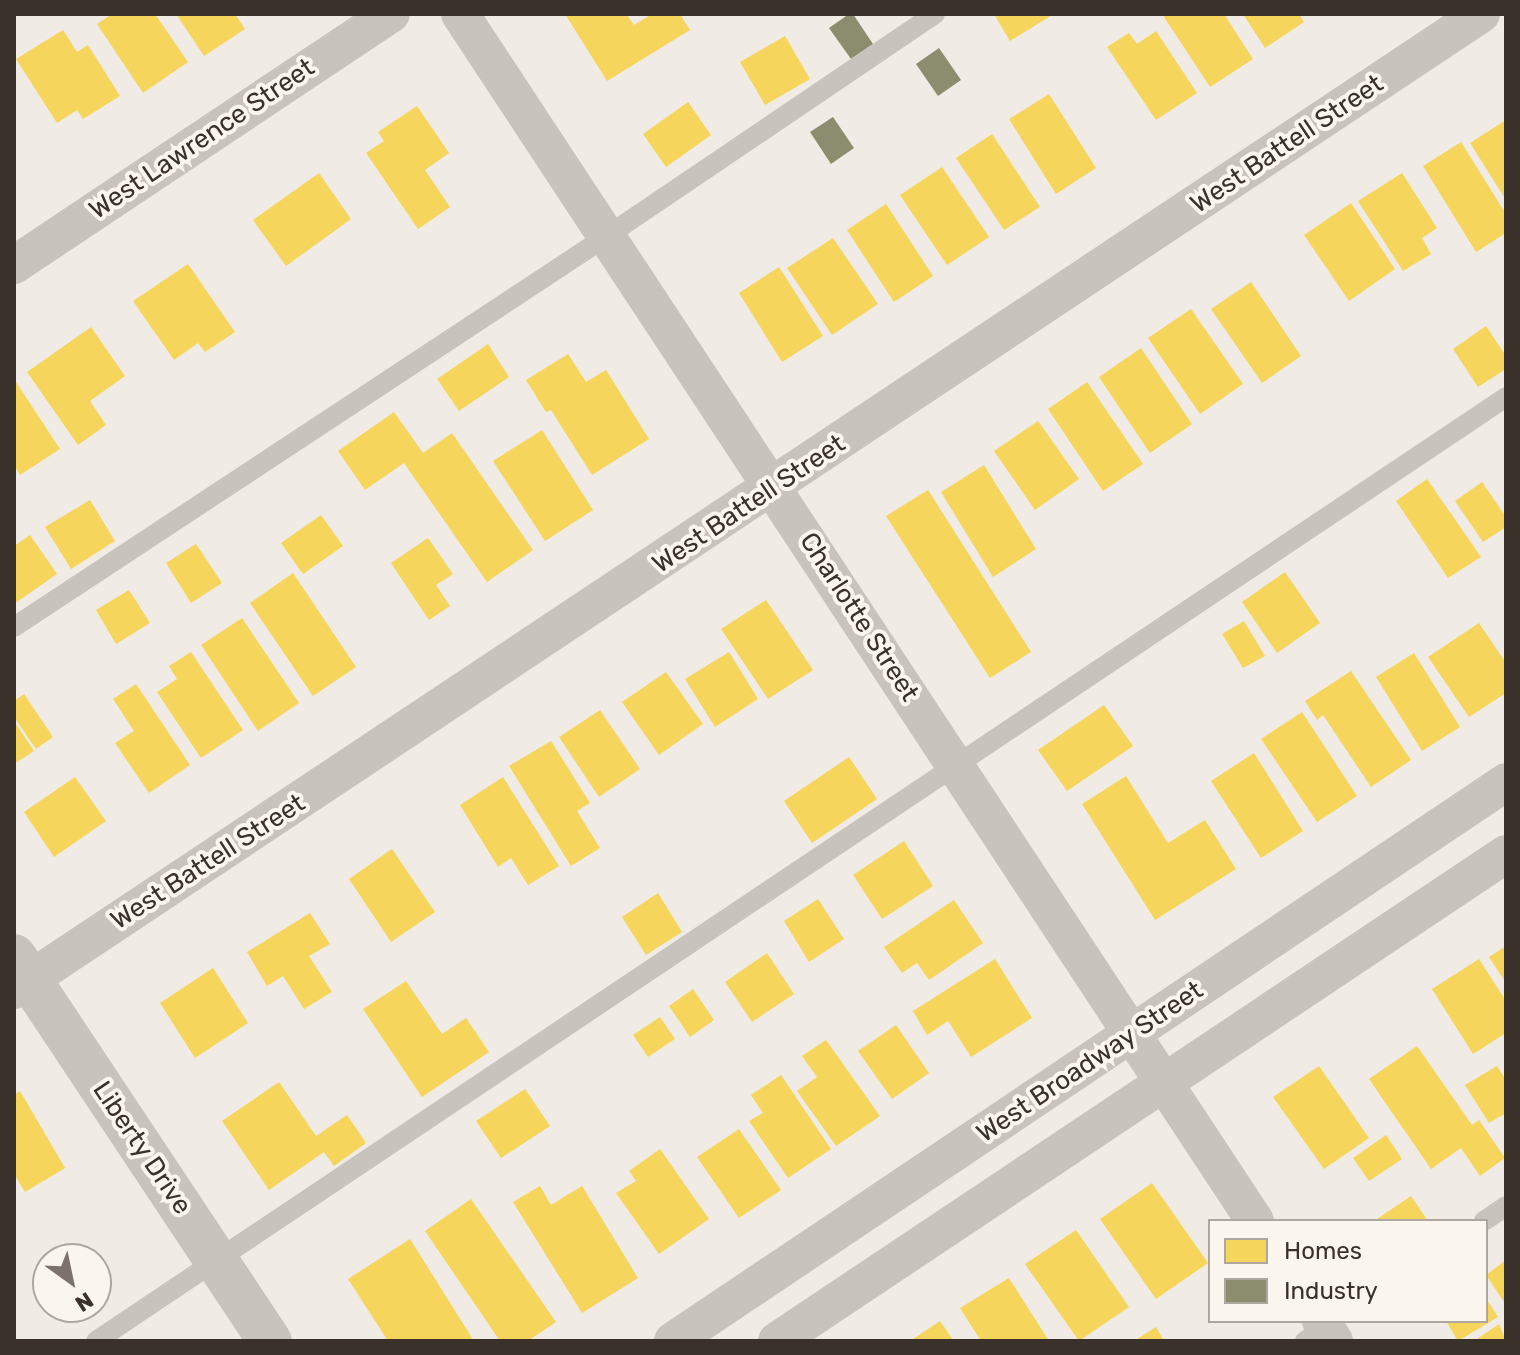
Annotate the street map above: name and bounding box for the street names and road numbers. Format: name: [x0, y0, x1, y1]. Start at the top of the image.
street label: West Lawrence Street: [84, 52, 320, 226]
street label: West Battell Street: [1185, 68, 1389, 220]
street label: West Battell Street: [647, 428, 851, 580]
street label: Charlotte Street: [793, 527, 925, 707]
street label: West Battell Street: [105, 788, 311, 936]
street label: West Broadway Street: [971, 974, 1209, 1150]
street label: Liberty Drive: [86, 1075, 198, 1221]

